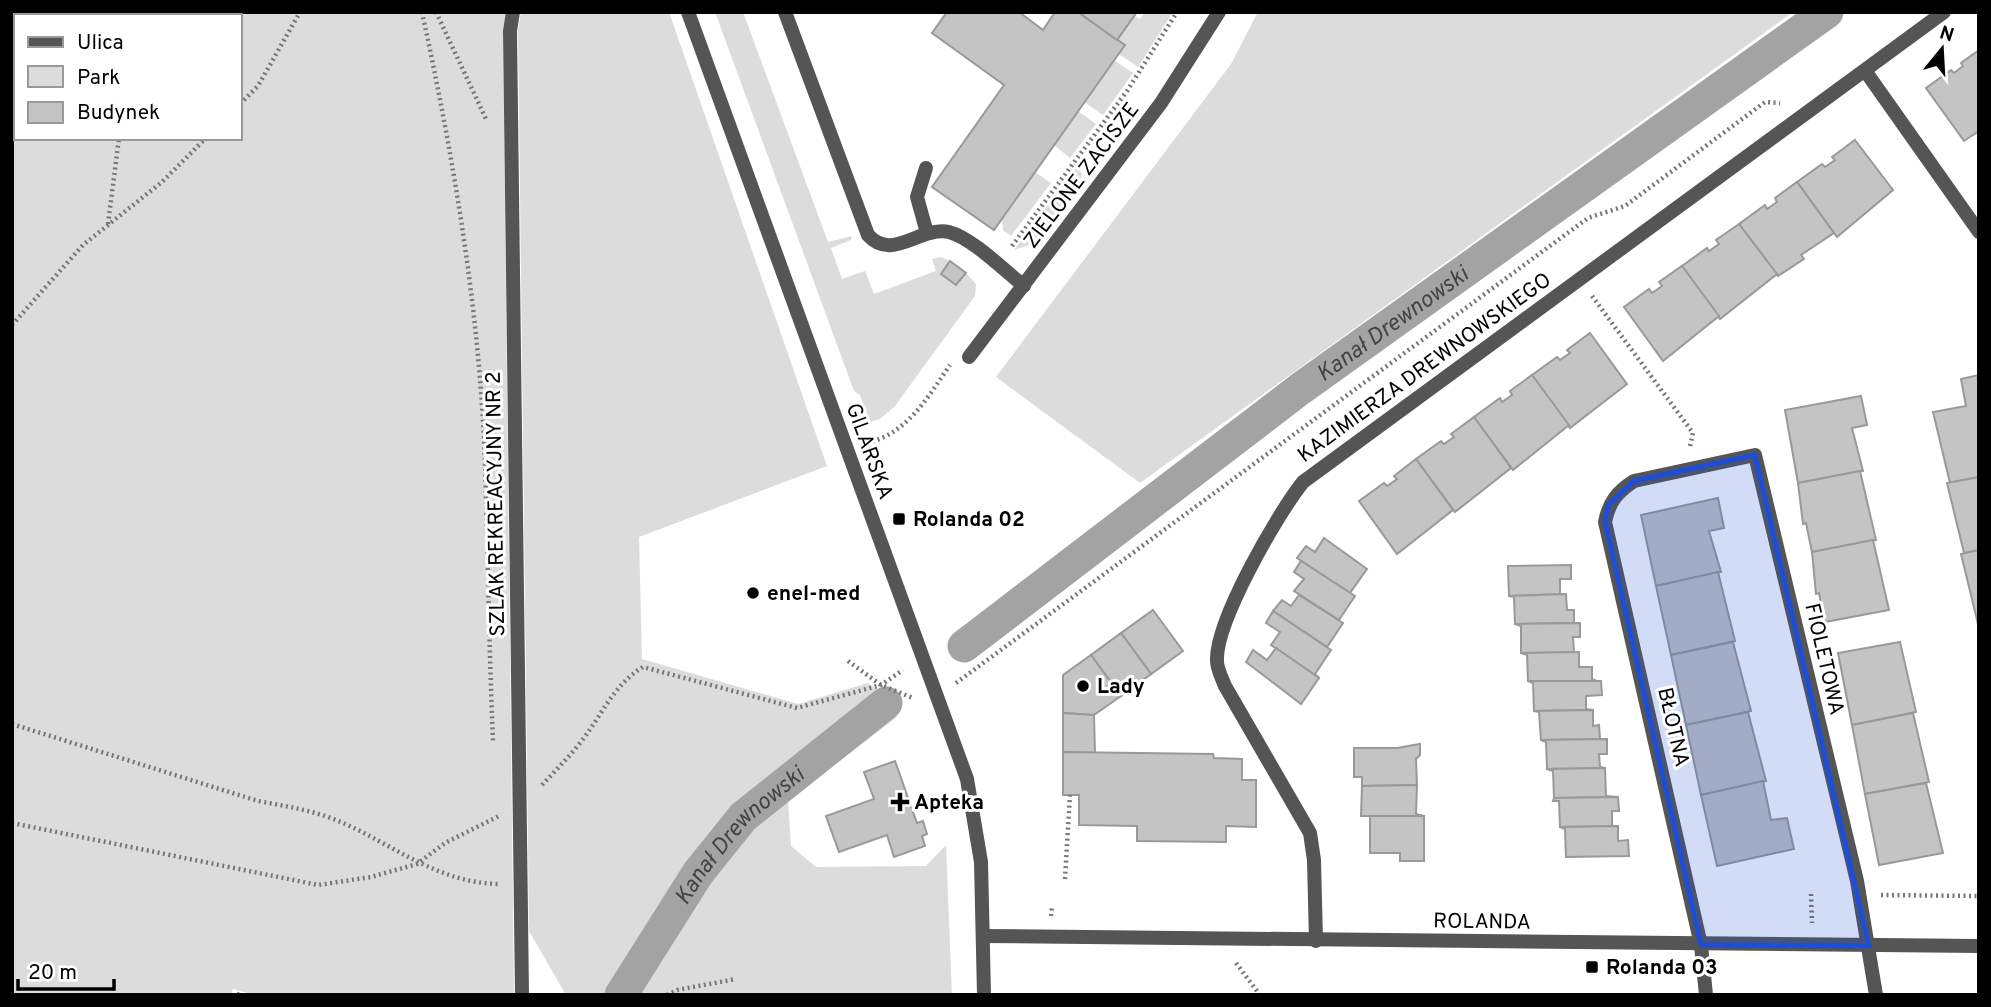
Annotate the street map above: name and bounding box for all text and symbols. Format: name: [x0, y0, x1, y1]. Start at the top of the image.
legend: [14, 14, 242, 140]
north arrow: [1907, 14, 1977, 84]
text: N: [1936, 21, 1957, 48]
text: Ulica: [77, 30, 124, 57]
text: Park: [77, 65, 120, 92]
street label: ZIELONE ZACISZE: [1018, 97, 1146, 254]
text: Budynek: [77, 100, 160, 127]
water label: Kanał Drewnowski: [1312, 260, 1476, 389]
street label: KAZIMIERZA DREWNOWSKIEGO: [1293, 267, 1557, 469]
street label: SZLAK REKREACYJNY NR 2: [481, 371, 512, 637]
street label: GILARSKA: [839, 400, 898, 503]
place label: Rolanda 02: [913, 507, 1025, 534]
marker: Rolanda 02: [891, 511, 907, 527]
place label: enel-med: [767, 581, 860, 608]
marker: enel-med: [745, 585, 761, 601]
street label: FIOLETOWA: [1798, 601, 1850, 718]
place label: Lady: [1097, 674, 1145, 701]
marker: Lady: [1075, 678, 1091, 694]
street label: BŁOTNA: [1650, 685, 1695, 770]
water label: Kanał Drewnowski: [670, 761, 812, 911]
place label: Apteka: [914, 790, 984, 817]
marker: Apteka: [892, 794, 908, 810]
street label: ROLANDA: [1433, 908, 1531, 937]
scale bar: [18, 948, 114, 992]
place label: Rolanda 03: [1606, 955, 1718, 982]
marker: Rolanda 03: [1584, 959, 1600, 975]
text: 20 m: [28, 960, 77, 987]

